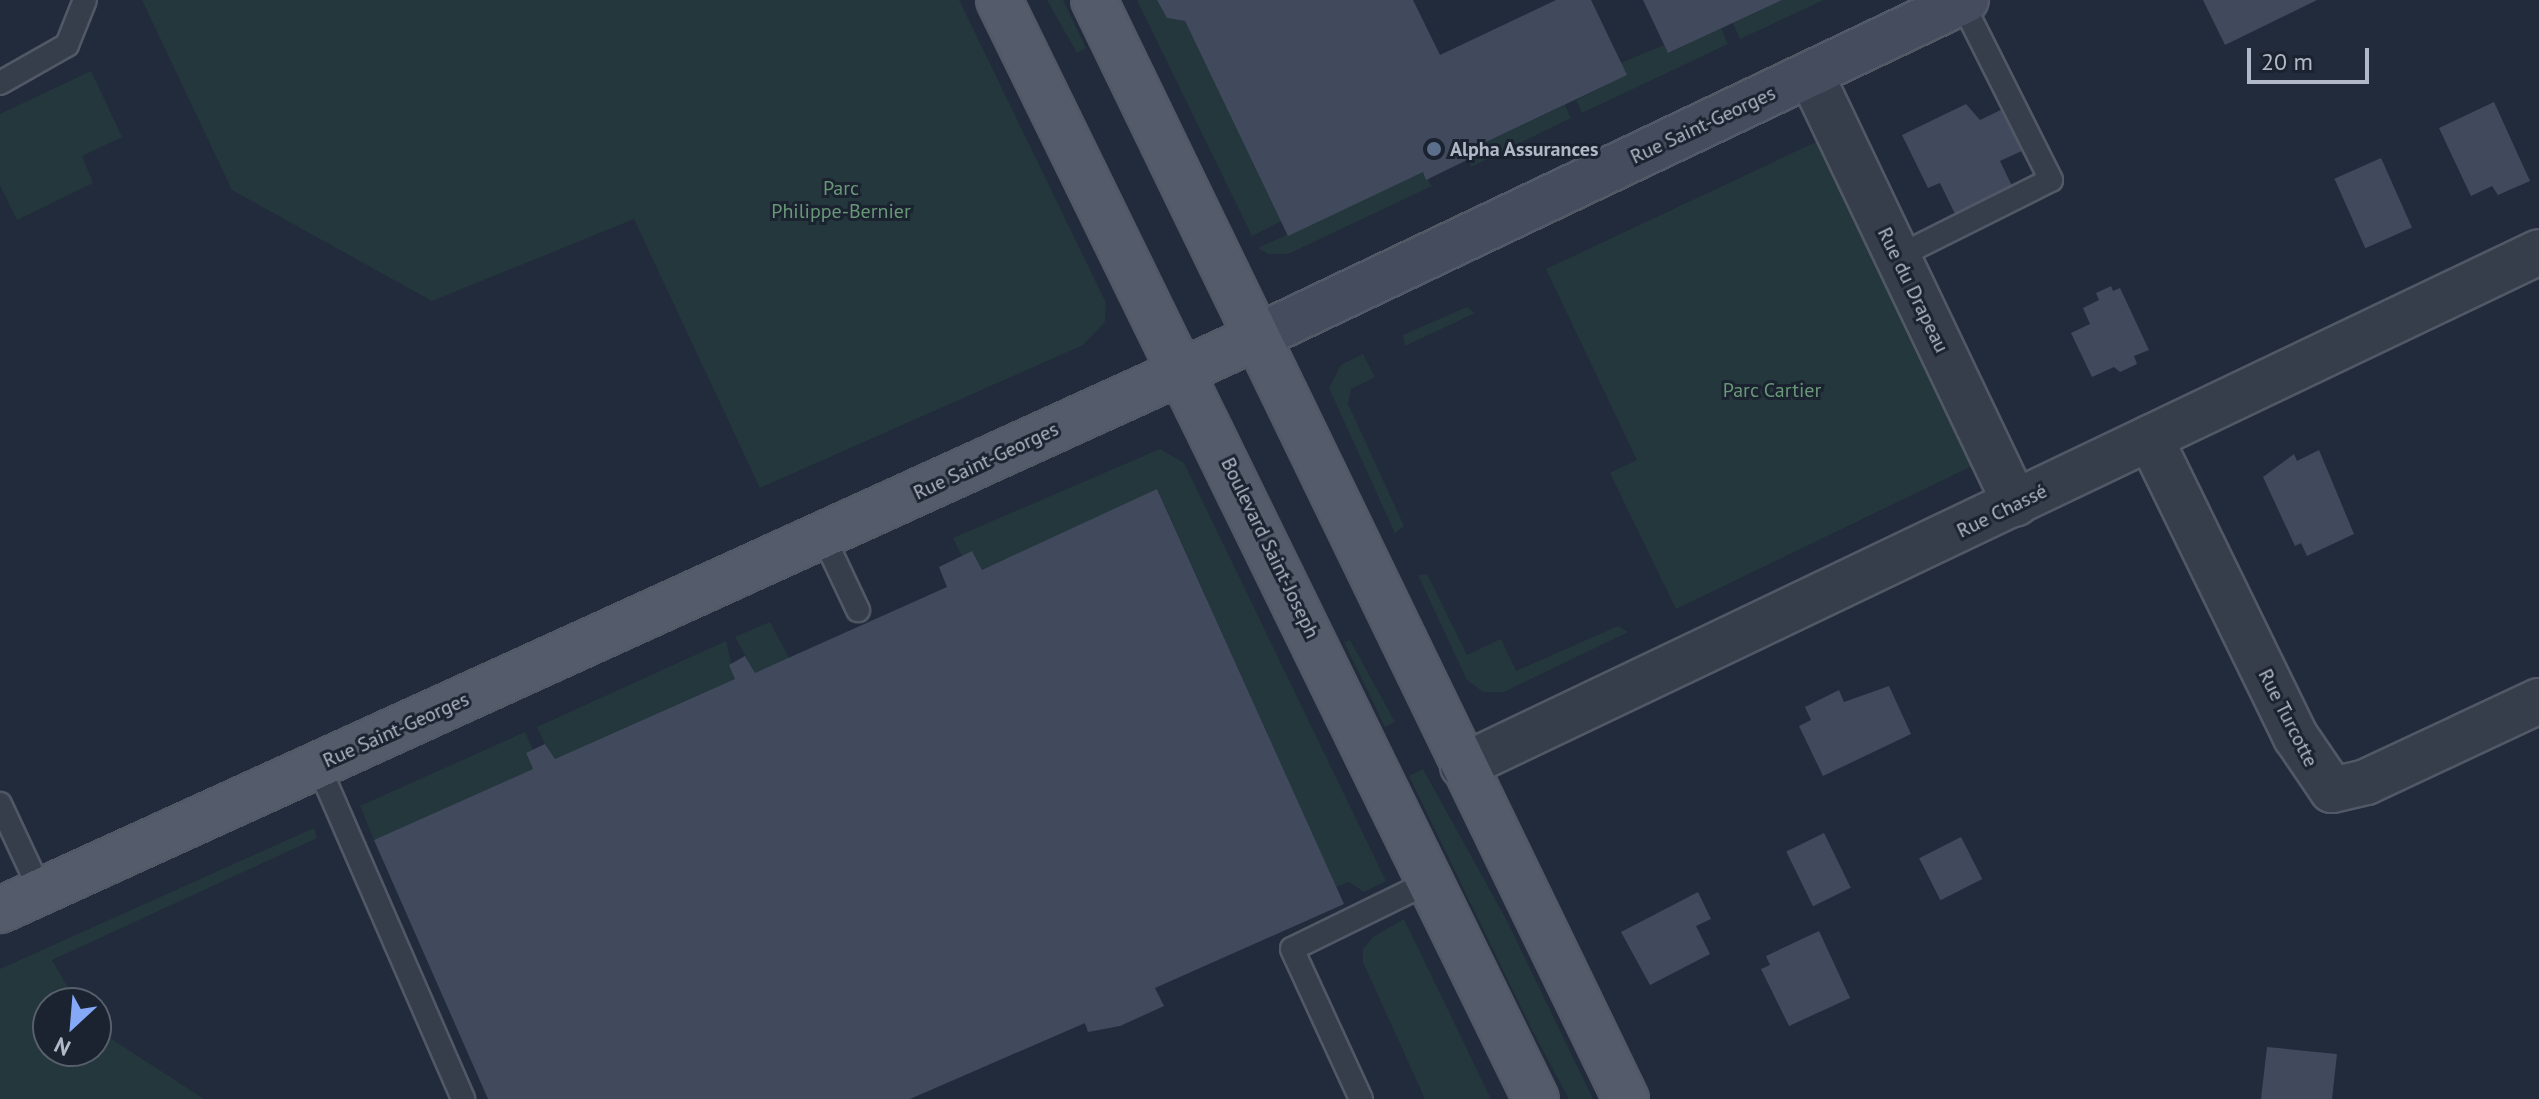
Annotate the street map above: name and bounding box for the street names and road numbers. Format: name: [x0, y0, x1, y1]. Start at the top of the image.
street label: Rue Saint-Georges: [1627, 81, 1779, 169]
street label: Rue du Drapeau: [1872, 223, 1954, 357]
street label: Rue Saint-Georges: [910, 417, 1062, 505]
street label: Boulevard Saint-Joseph: [1216, 454, 1324, 642]
street label: Rue Chassé: [1953, 479, 2051, 543]
street label: Rue Turcotte: [2253, 665, 2323, 771]
street label: Rue Saint-Georges: [319, 687, 473, 773]

